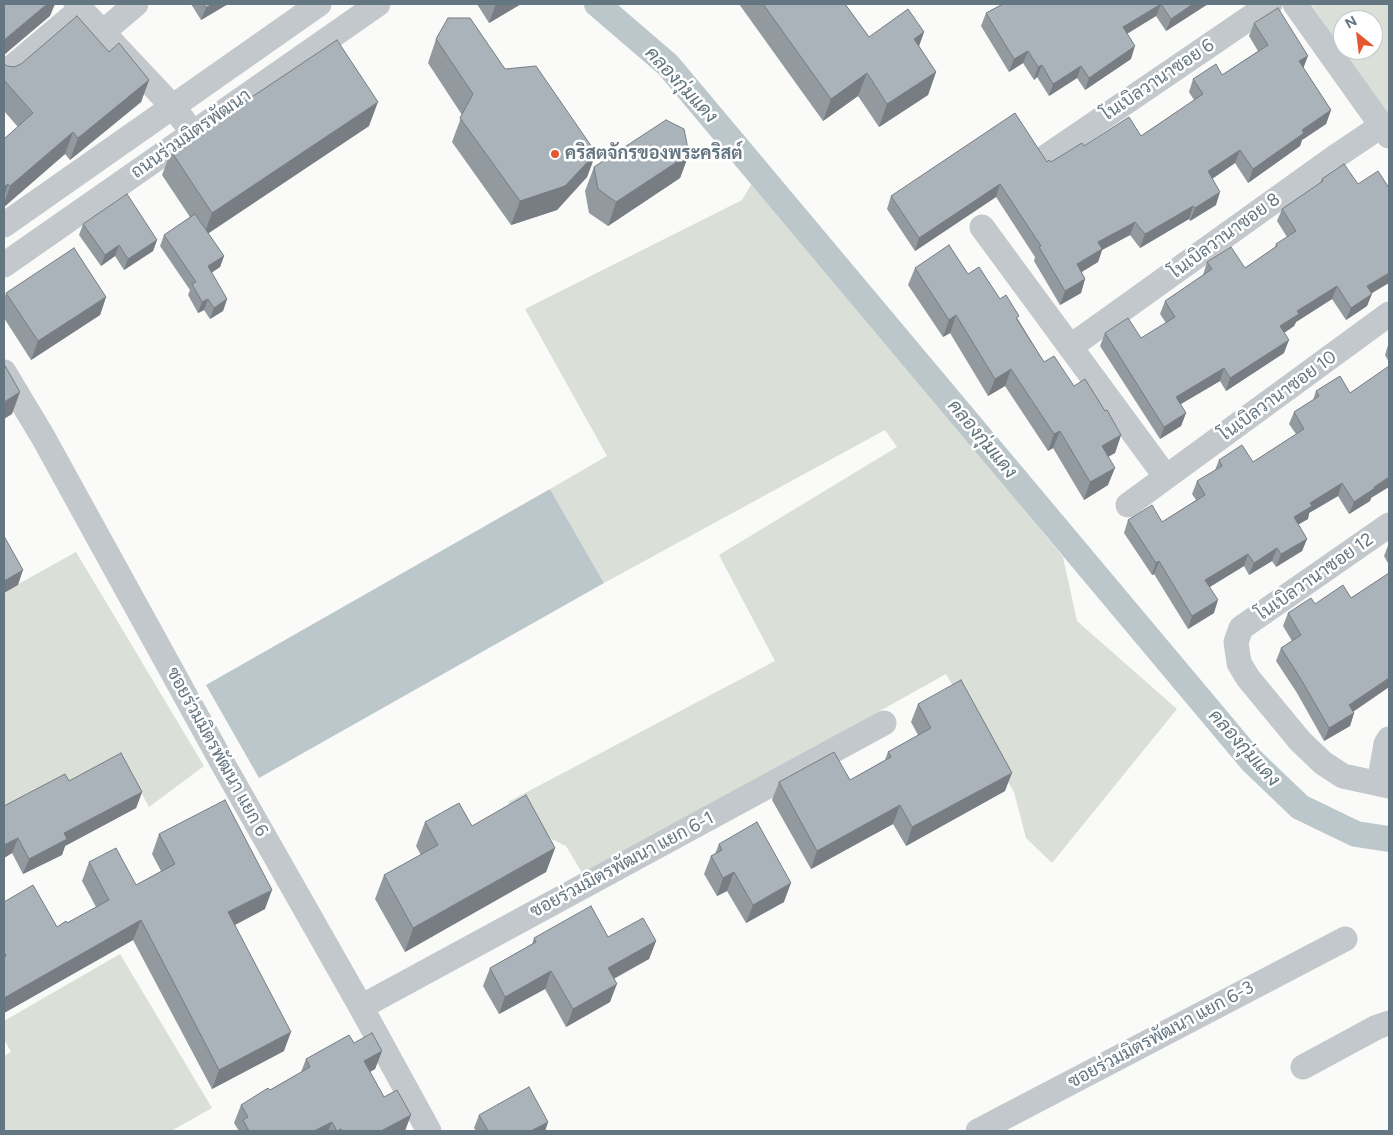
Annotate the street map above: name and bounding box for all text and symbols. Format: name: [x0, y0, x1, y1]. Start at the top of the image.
north arrow: [1333, 10, 1383, 60]
text: N: [1342, 12, 1360, 32]
street label: โนเบิลวานาซอย 6: [1098, 35, 1218, 125]
water label: คลองกุ่มแดง: [640, 42, 722, 128]
street label: ถนนร่วมมิตรพัฒนา: [127, 85, 255, 183]
place label: คริสตจักรของพระคริสต์: [565, 143, 743, 165]
marker: คริสตจักรของพระคริสต์: [549, 148, 561, 160]
street label: โนเบิลวานาซอย 8: [1165, 189, 1285, 283]
street label: โนเบิลวานาซอย 10: [1215, 346, 1341, 446]
water label: คลองกุ่มแดง: [942, 395, 1022, 483]
street label: โนเบิลวานาซอย 12: [1252, 529, 1378, 625]
street label: ซอยร่วมมิตรพัฒนา แยก 6: [162, 664, 272, 840]
water label: คลองกุ่มแดง: [1203, 705, 1285, 791]
street label: ซอยร่วมมิตรพัฒนา แยก 6-1: [526, 807, 718, 923]
street label: ซอยร่วมมิตรพัฒนา แยก 6-3: [1064, 977, 1258, 1093]

